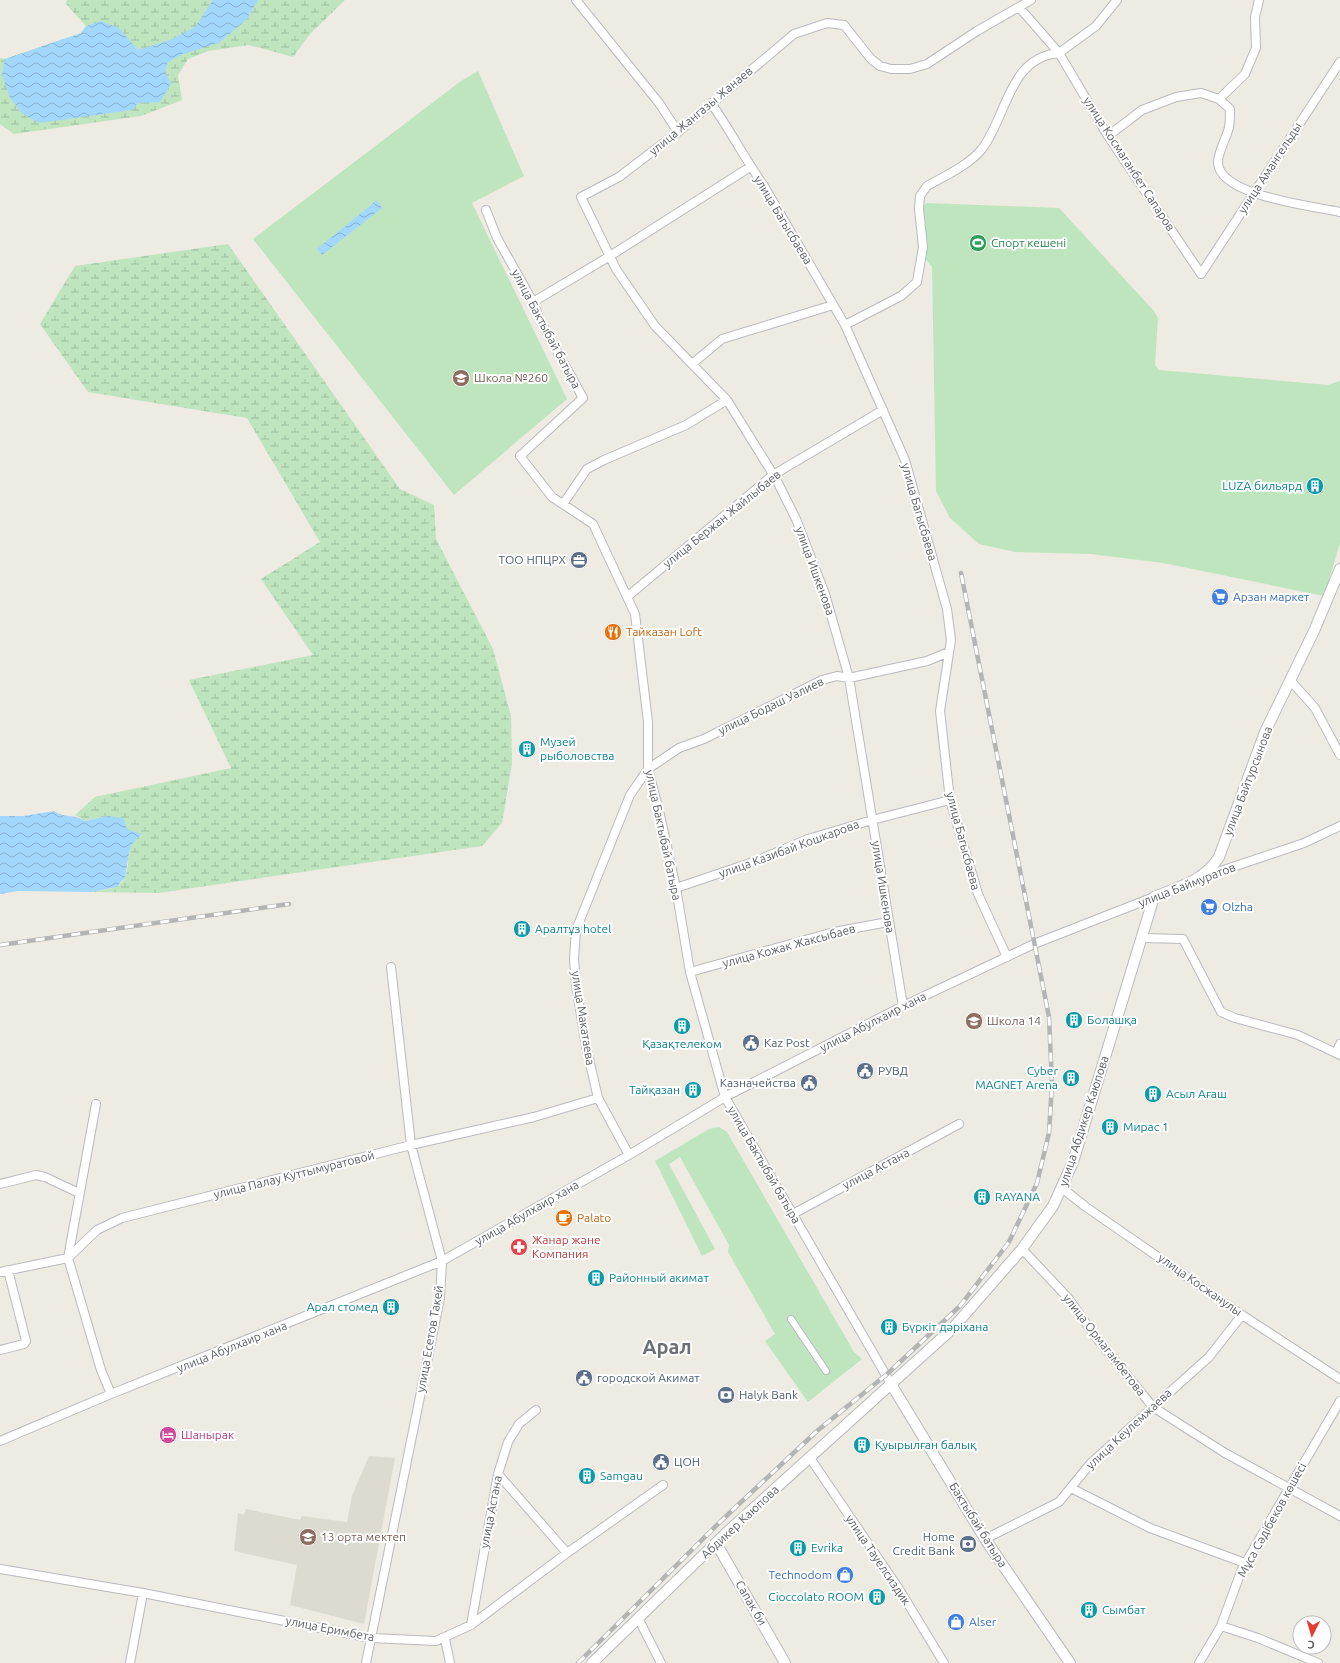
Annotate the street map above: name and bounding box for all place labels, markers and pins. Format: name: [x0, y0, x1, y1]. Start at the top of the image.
sports icon: Спорт кешені: [968, 233, 988, 253]
place label: Спорт кешені: [991, 236, 1066, 249]
school or university icon: Школа №260: [451, 368, 471, 388]
place label: Школа №260: [474, 371, 548, 384]
building icon: LUZA бильярд: [1305, 476, 1325, 496]
place label: LUZA бильярд: [1222, 479, 1302, 492]
office icon: ТОО НПЦРХ: [569, 550, 589, 570]
place label: ТОО НПЦРХ: [499, 553, 567, 566]
supermarket icon: Арзан маркет: [1210, 587, 1230, 607]
place label: Арзан маркет: [1233, 590, 1310, 603]
restaurant icon: Тайказан Loft: [603, 622, 623, 642]
place label: Тайказан Loft: [626, 625, 702, 638]
place label: Музей рыболовства: [540, 735, 615, 762]
building icon: Музей рыболовства: [517, 739, 537, 759]
supermarket icon: Olzha: [1199, 897, 1219, 917]
place label: Olzha: [1222, 900, 1253, 913]
building icon: Аралтұз hotel: [512, 919, 532, 939]
place label: Аралтұз hotel: [535, 922, 611, 935]
building icon: Болашқа: [1064, 1010, 1084, 1030]
school or university icon: Школа 14: [964, 1011, 984, 1031]
place label: Болашқа: [1087, 1013, 1137, 1026]
place label: Школа 14: [987, 1014, 1041, 1027]
building icon: Қазақтелеком: [672, 1016, 692, 1036]
public building icon: Kaz Post: [741, 1033, 761, 1053]
place label: Kaz Post: [764, 1036, 810, 1049]
place label: Қазақтелеком: [642, 1037, 722, 1050]
public building icon: РУВД: [855, 1061, 875, 1081]
place label: РУВД: [878, 1064, 908, 1077]
place label: Cyber MAGNET Arena: [975, 1064, 1058, 1091]
building icon: Cyber MAGNET Arena: [1061, 1068, 1081, 1088]
public building icon: Казначейства: [799, 1073, 819, 1093]
place label: Казначейства: [720, 1076, 796, 1089]
building icon: Тайқазан: [683, 1080, 703, 1100]
place label: Тайқазан: [629, 1083, 680, 1096]
building icon: Асыл Ағаш: [1143, 1084, 1163, 1104]
place label: Асыл Ағаш: [1166, 1087, 1227, 1100]
building icon: Мирас 1: [1100, 1117, 1120, 1137]
place label: Мирас 1: [1123, 1120, 1169, 1133]
building icon: RAYANA: [972, 1187, 992, 1207]
place label: RAYANA: [995, 1190, 1040, 1203]
cafe icon: Palato: [554, 1208, 574, 1228]
place label: Palato: [577, 1211, 611, 1224]
place label: Жанар және Компания: [532, 1233, 601, 1260]
pharmacy icon: Жанар және Компания: [509, 1237, 529, 1257]
building icon: Районный акимат: [586, 1268, 606, 1288]
place label: Районный акимат: [609, 1271, 710, 1284]
building icon: Арал стомед: [381, 1297, 401, 1317]
place label: Арал стомед: [307, 1300, 378, 1313]
building icon: Бүркіт дәріхана: [879, 1317, 899, 1337]
place label: Бүркіт дәріхана: [902, 1320, 988, 1333]
public building icon: городской Акимат: [574, 1368, 594, 1388]
place label: городской Акимат: [597, 1371, 700, 1384]
bank icon: Halyk Bank: [716, 1385, 736, 1405]
place label: Halyk Bank: [739, 1388, 798, 1401]
hotel icon: Шанырак: [158, 1425, 178, 1445]
place label: Шанырак: [181, 1428, 234, 1441]
building icon: Қуырылған балық: [852, 1435, 872, 1455]
place label: Қуырылған балық: [875, 1438, 977, 1451]
public building icon: ЦОН: [651, 1452, 671, 1472]
place label: ЦОН: [674, 1455, 700, 1468]
building icon: Samgau: [577, 1466, 597, 1486]
place label: Samgau: [600, 1469, 643, 1482]
school or university icon: 13 орта мектеп: [298, 1527, 318, 1547]
place label: 13 орта мектеп: [321, 1530, 406, 1543]
place label: Home Credit Bank: [892, 1530, 955, 1557]
bank icon: Home Credit Bank: [958, 1534, 978, 1554]
building icon: Evrika: [788, 1538, 808, 1558]
place label: Evrika: [811, 1541, 843, 1554]
shop icon: Technodom: [835, 1565, 855, 1585]
place label: Technodom: [769, 1568, 832, 1581]
building icon: Cioccolato ROOM: [867, 1587, 887, 1607]
place label: Cioccolato ROOM: [768, 1590, 864, 1603]
building icon: Сымбат: [1079, 1600, 1099, 1620]
place label: Сымбат: [1102, 1603, 1146, 1616]
shop icon: Alser: [946, 1612, 966, 1632]
place label: Alser: [969, 1615, 997, 1628]

